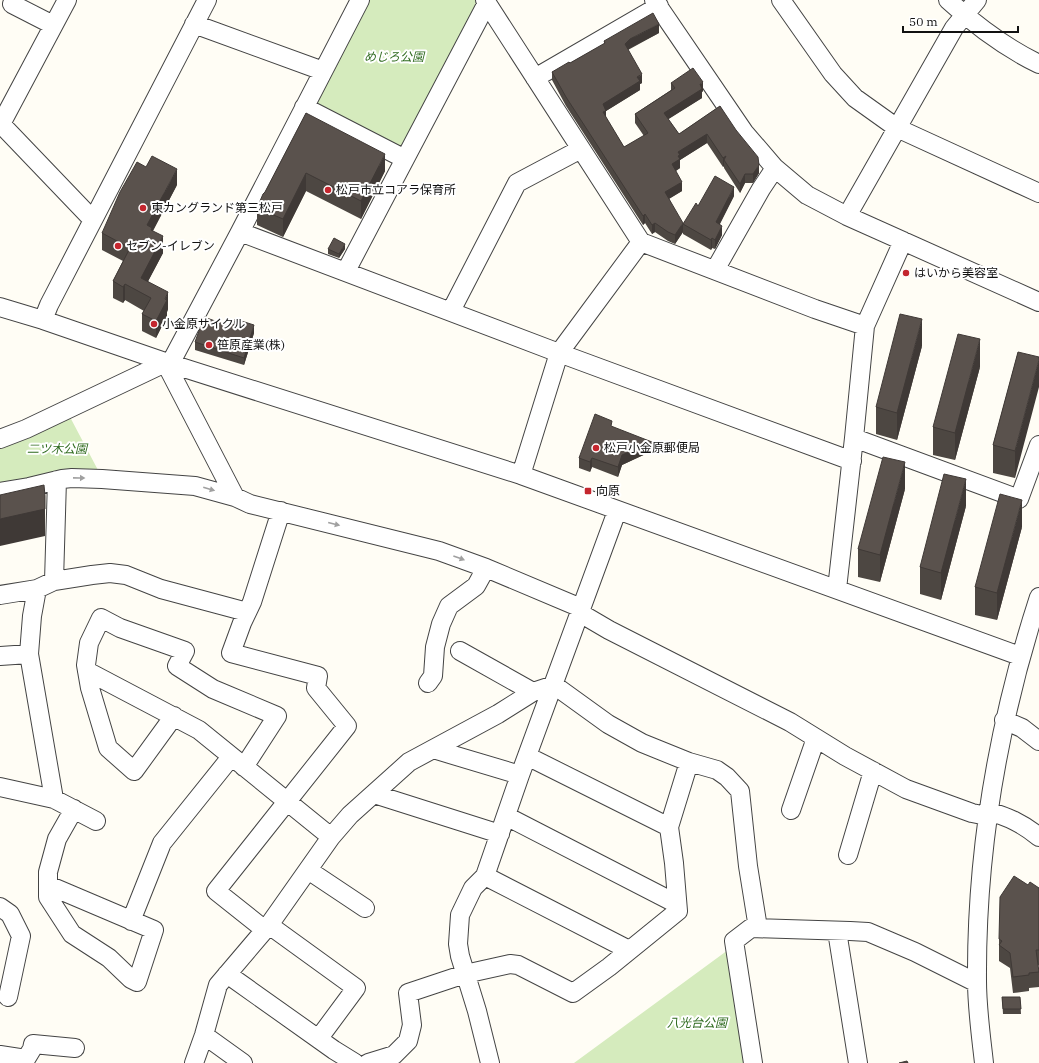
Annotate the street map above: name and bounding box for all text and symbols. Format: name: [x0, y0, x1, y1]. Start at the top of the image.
scale bar: [903, 8, 1018, 34]
text: 50 m: [909, 14, 938, 29]
park label: めじろ公園: [364, 49, 426, 64]
place label: 松戸市立コアラ保育所: [336, 182, 456, 197]
marker: 松戸市立コアラ保育所: [323, 185, 333, 195]
place label: 東カングランド第三松戸: [151, 200, 283, 215]
marker: 東カングランド第三松戸: [138, 203, 148, 213]
place label: セブン-イレブン: [126, 238, 215, 253]
marker: セブン-イレブン: [113, 241, 123, 251]
place label: はいから美容室: [914, 265, 998, 280]
marker: はいから美容室: [901, 268, 911, 278]
place label: 小金原サイクル: [162, 316, 245, 331]
marker: 小金原サイクル: [149, 319, 159, 329]
place label: 笹原産業(株): [217, 337, 285, 352]
marker: 笹原産業(株): [204, 340, 214, 350]
place label: 松戸小金原郵便局: [604, 440, 700, 455]
park label: 二ツ木公園: [27, 441, 89, 456]
marker: 松戸小金原郵便局: [591, 443, 601, 453]
one-way arrow: [73, 475, 86, 481]
place label: 向原: [596, 483, 620, 498]
marker: 向原: [583, 486, 593, 496]
one-way arrow: [202, 487, 215, 493]
one-way arrow: [327, 522, 340, 528]
one-way arrow: [454, 556, 466, 562]
park label: 八光台公園: [667, 1015, 729, 1030]

